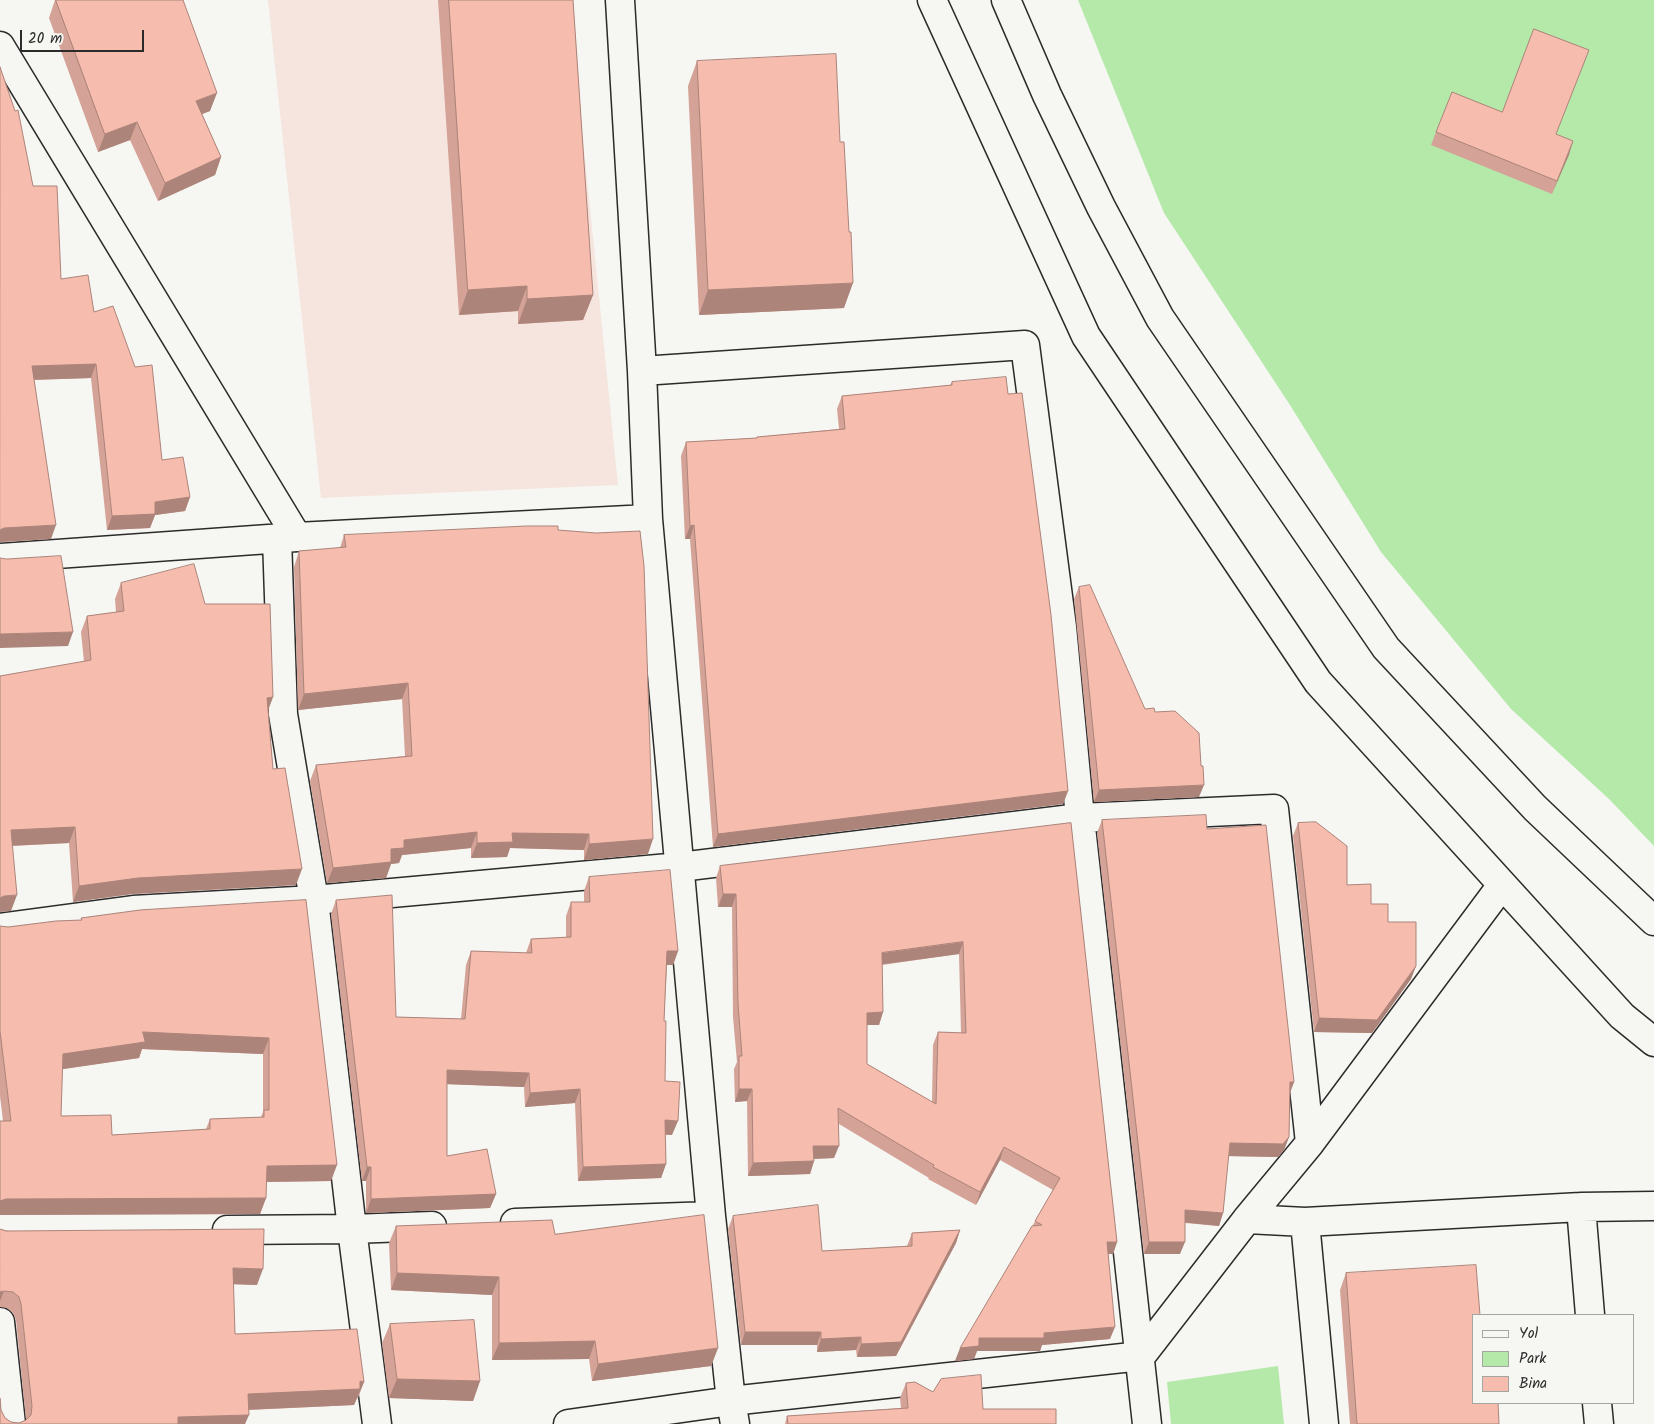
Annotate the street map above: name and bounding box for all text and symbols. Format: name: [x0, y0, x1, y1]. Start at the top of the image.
scale bar: [22, 20, 146, 52]
text: 20 m: [28, 27, 62, 51]
legend: [1472, 1314, 1634, 1404]
text: Yol: [1519, 1322, 1538, 1346]
text: Park: [1519, 1347, 1546, 1371]
text: Bina: [1519, 1372, 1547, 1396]

